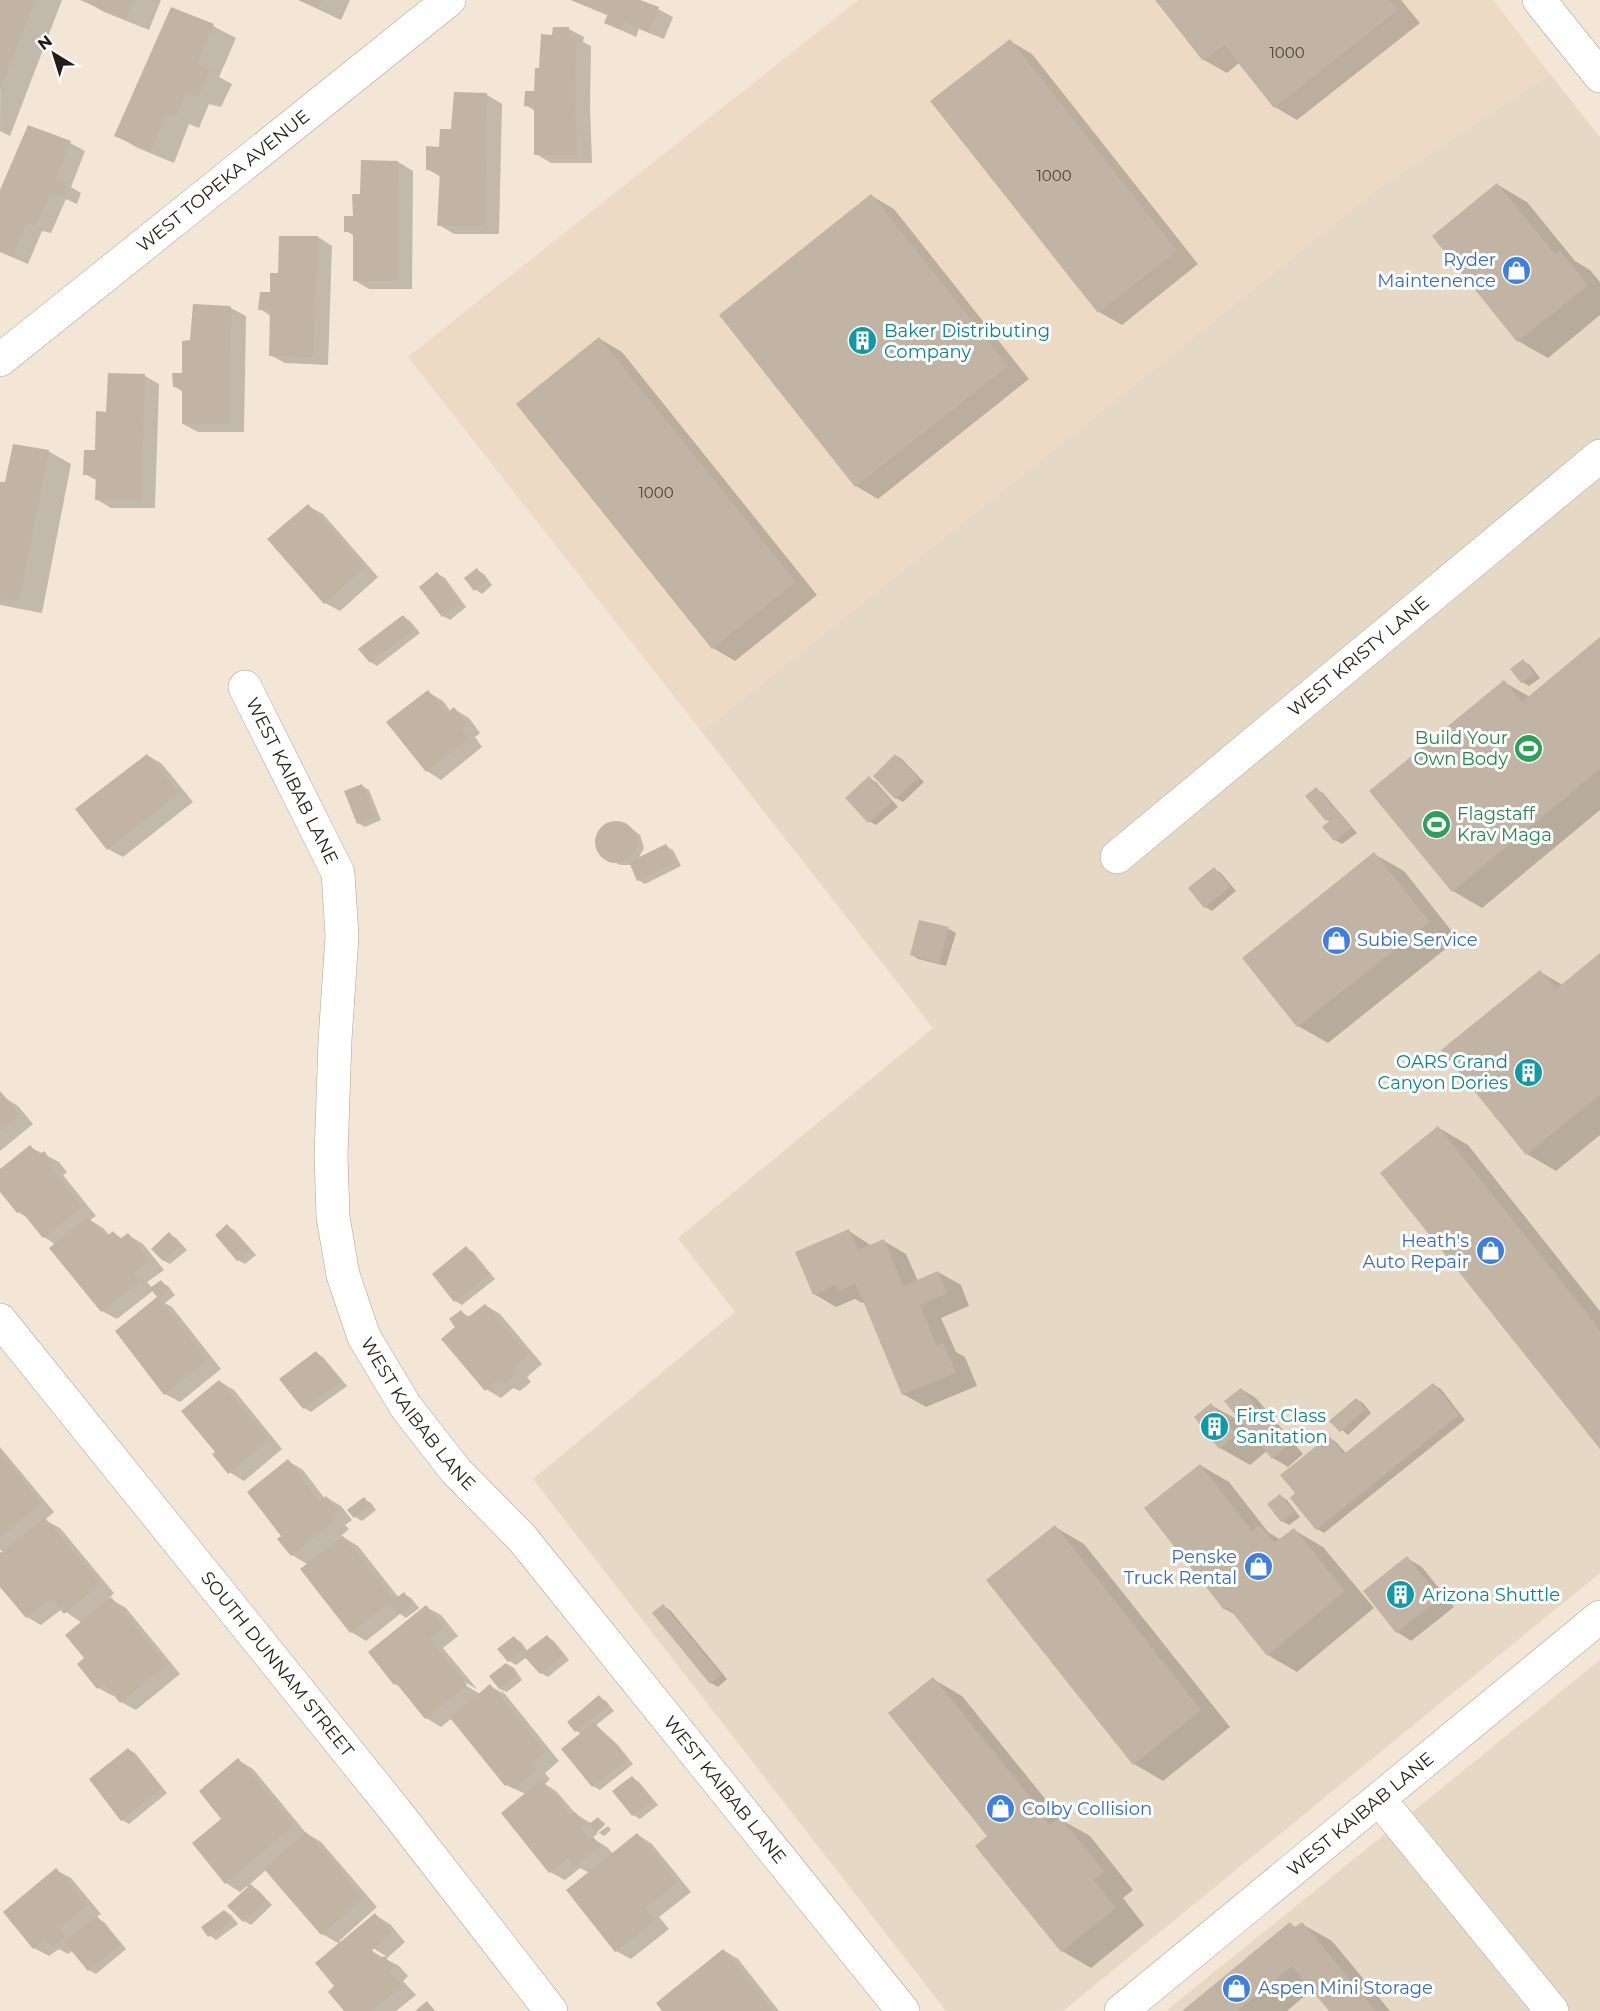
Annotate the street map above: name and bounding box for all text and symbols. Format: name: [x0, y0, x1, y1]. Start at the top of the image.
north arrow: [24, 24, 84, 84]
text: N: [34, 31, 56, 54]
house number: 1000: [1269, 43, 1305, 62]
street label: WEST TOPEKA AVENUE: [132, 105, 314, 257]
house number: 1000: [1036, 166, 1072, 185]
place label: Ryder Maintenence: [1377, 249, 1496, 292]
shop icon: Ryder Maintenence: [1501, 254, 1533, 286]
place label: Baker Distributing Company: [884, 320, 1050, 363]
building icon: Baker Distributing Company: [847, 325, 879, 357]
house number: 1000: [638, 483, 674, 502]
street label: WEST KRISTY LANE: [1284, 592, 1434, 721]
street label: WEST KAIBAB LANE: [241, 694, 343, 868]
place label: Build Your Own Body: [1413, 727, 1508, 770]
sports icon: Build Your Own Body: [1513, 732, 1545, 764]
place label: Flagstaff Krav Maga: [1457, 803, 1552, 846]
sports icon: Flagstaff Krav Maga: [1420, 808, 1452, 840]
shop icon: Subie Service: [1320, 924, 1352, 956]
place label: Subie Service: [1357, 929, 1478, 951]
place label: OARS Grand Canyon Dories: [1378, 1051, 1508, 1094]
building icon: OARS Grand Canyon Dories: [1513, 1056, 1545, 1088]
place label: Heath's Auto Repair: [1362, 1230, 1469, 1273]
shop icon: Heath's Auto Repair: [1474, 1235, 1506, 1267]
street label: WEST KAIBAB LANE: [356, 1334, 480, 1495]
place label: First Class Sanitation: [1236, 1405, 1328, 1448]
building icon: First Class Sanitation: [1199, 1410, 1231, 1442]
place label: Penske Truck Rental: [1124, 1546, 1237, 1589]
shop icon: Penske Truck Rental: [1242, 1551, 1274, 1583]
street label: SOUTH DUNNAM STREET: [196, 1567, 359, 1762]
building icon: Arizona Shuttle: [1385, 1579, 1417, 1611]
place label: Arizona Shuttle: [1422, 1584, 1560, 1606]
street label: WEST KAIBAB LANE: [659, 1712, 791, 1868]
street label: WEST KAIBAB LANE: [1283, 1747, 1438, 1881]
shop icon: Colby Collision: [985, 1793, 1017, 1825]
place label: Colby Collision: [1022, 1798, 1152, 1820]
shop icon: Aspen Mini Storage: [1221, 1972, 1253, 2004]
place label: Aspen Mini Storage: [1258, 1977, 1433, 1999]

